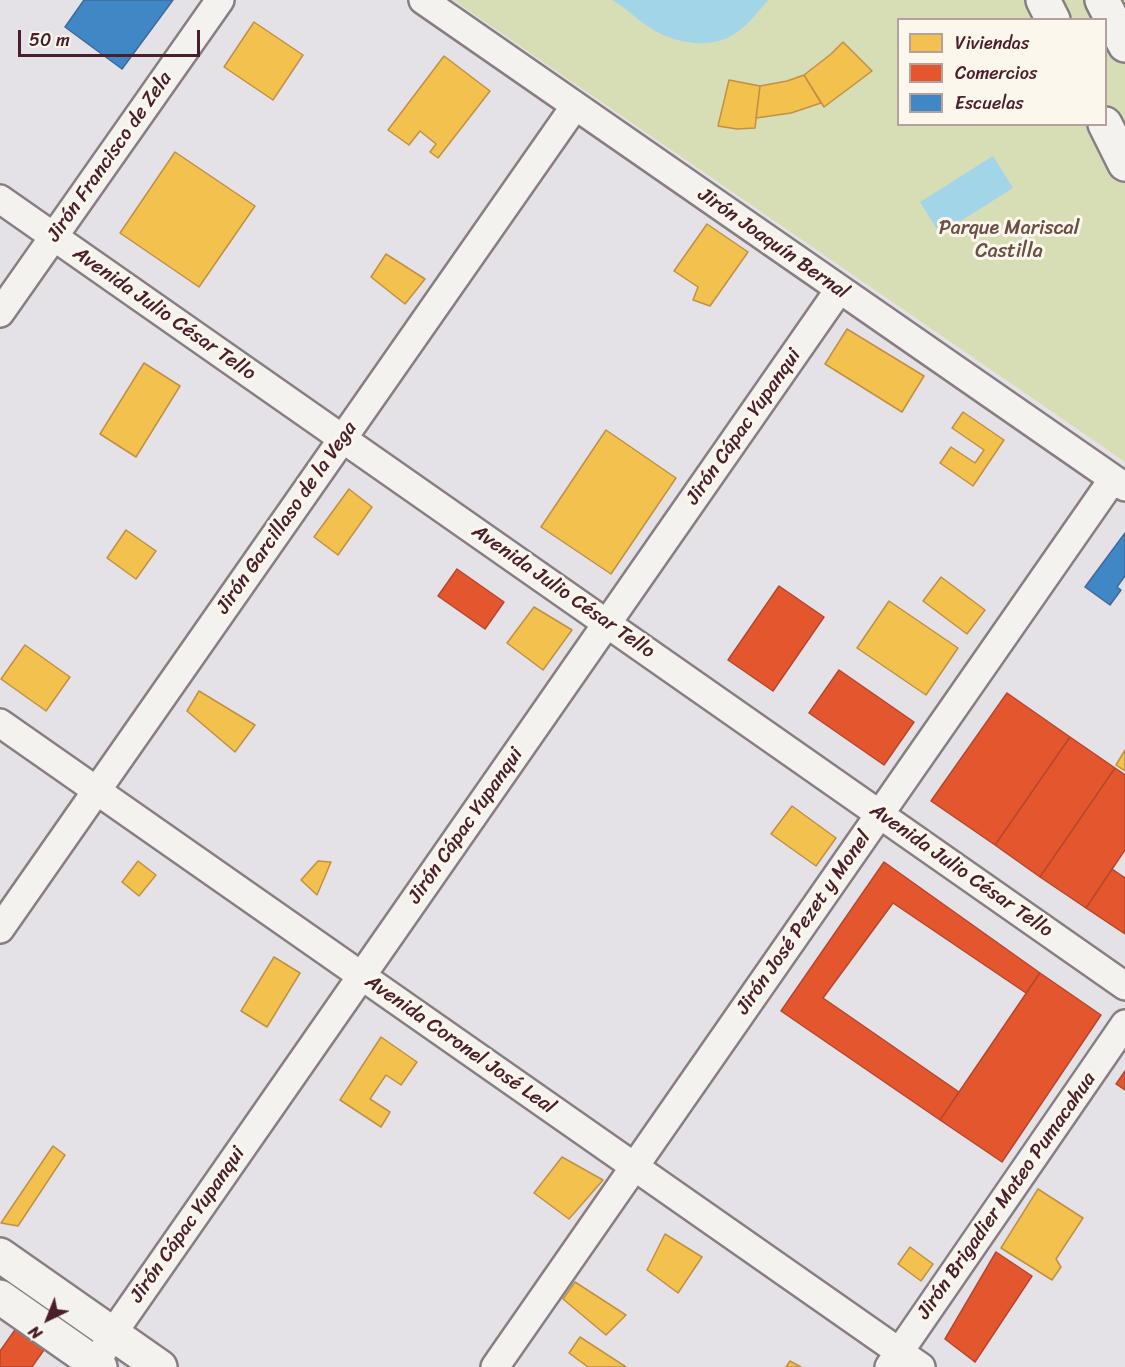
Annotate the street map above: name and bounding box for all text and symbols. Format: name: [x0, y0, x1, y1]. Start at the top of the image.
scale bar: [21, 18, 202, 56]
legend: [897, 18, 1107, 126]
text: 50 m: [29, 24, 70, 56]
text: Viviendas: [955, 27, 1029, 59]
text: Comercios: [955, 57, 1037, 89]
street label: Jirón Francisco de Zela: [42, 67, 178, 247]
text: Escuelas: [955, 87, 1024, 119]
street label: Jirón Joaquín Bernal: [693, 183, 853, 305]
park label: Parque Mariscal Castilla: [939, 217, 1079, 264]
street label: Avenida Julio César Tello: [68, 242, 260, 386]
street label: Jirón Cápac Yupanqui: [681, 345, 807, 509]
street label: Jirón Garcillaso de la Vega: [211, 417, 363, 619]
street label: Avenida Julio César Tello: [467, 520, 659, 664]
street label: Jirón Cápac Yupanqui: [403, 744, 529, 908]
street label: Avenida Julio César Tello: [865, 799, 1057, 943]
street label: Jirón José Pezet y Monel: [732, 827, 876, 1019]
street label: Avenida Coronel José Leal: [360, 970, 560, 1120]
street label: Jirón Brigadier Mateo Pumacahua: [912, 1068, 1102, 1324]
street label: Jirón Cápac Yupanqui: [125, 1143, 251, 1307]
north arrow: [18, 1289, 78, 1349]
text: N: [21, 1318, 49, 1347]

